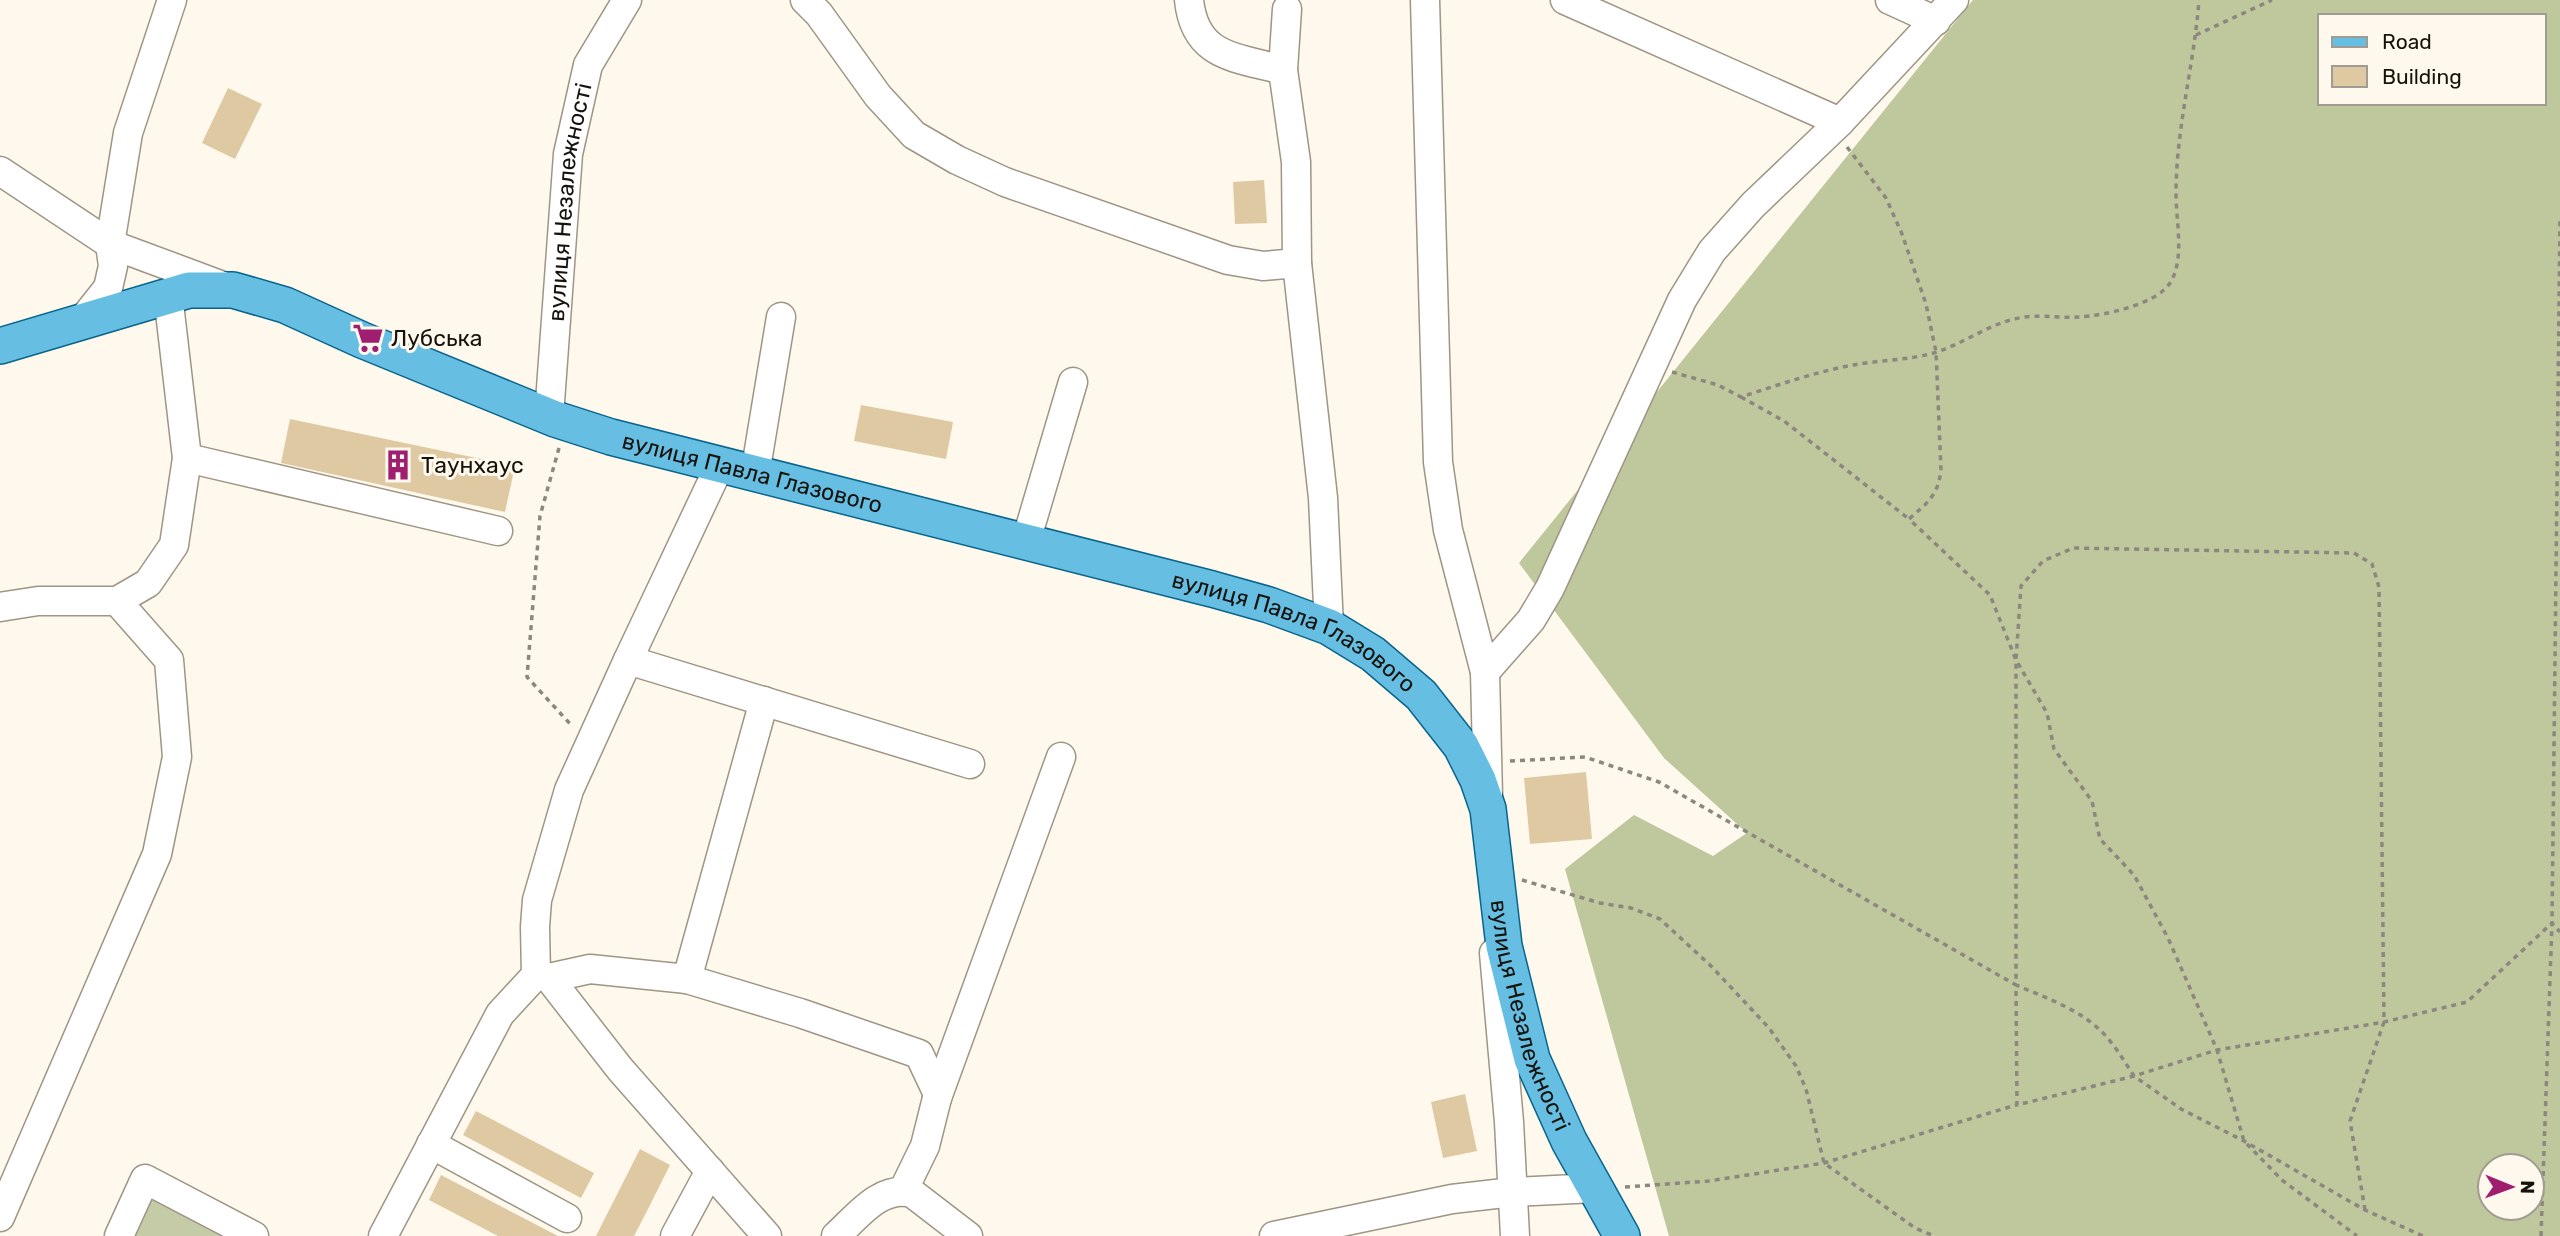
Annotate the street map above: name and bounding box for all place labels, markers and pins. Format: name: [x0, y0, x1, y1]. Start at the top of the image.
supermarket icon: Лубська: [351, 321, 385, 355]
place label: Лубська: [391, 324, 482, 352]
building icon: Таунхаус: [381, 448, 415, 482]
place label: Таунхаус: [421, 451, 524, 479]

